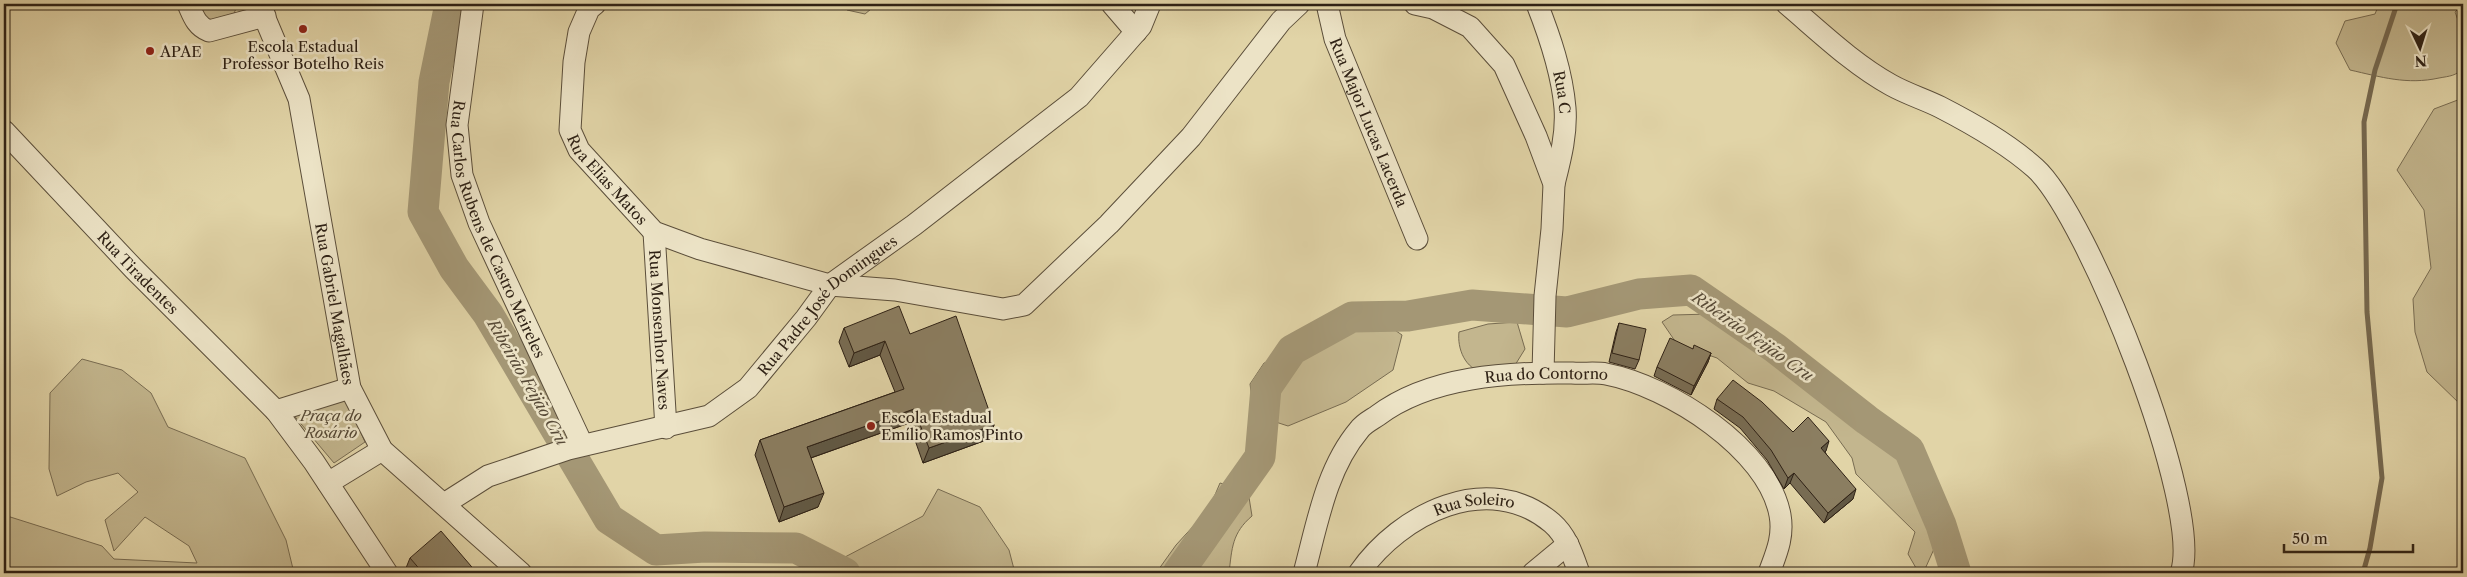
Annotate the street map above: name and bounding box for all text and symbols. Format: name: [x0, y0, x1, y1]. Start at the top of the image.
north arrow: [2394, 22, 2444, 72]
marker: Escola Estadual Professor Botelho Reis: [297, 23, 309, 35]
street label: Rua Major Lucas Lacerda: [1326, 35, 1412, 210]
place label: Escola Estadual Professor Botelho Reis: [222, 37, 384, 73]
place label: APAE: [159, 42, 202, 61]
marker: APAE: [144, 45, 156, 57]
text: N: [2414, 52, 2428, 70]
street label: Rua C: [1550, 69, 1575, 114]
street label: Rua Carlos Rubens de Castro Meireles: [447, 99, 550, 361]
street label: Rua Elias Matos: [564, 131, 652, 228]
street label: Rua Gabriel Magalhães: [312, 221, 359, 386]
street label: Rua Tiradentes: [94, 227, 183, 318]
street label: Rua Padre José Domingues: [753, 231, 901, 379]
street label: Rua Monsenhor Naves: [646, 249, 674, 410]
water label: Ribeirão Feijão Cru: [1687, 286, 1818, 386]
water label: Ribeirão Feijão Cru: [483, 313, 573, 449]
street label: Rua do Contorno: [1483, 363, 1610, 386]
park label: Praça do Rosário: [299, 406, 362, 442]
place label: Escola Estadual Emílio Ramos Pinto: [881, 408, 1023, 444]
marker: Escola Estadual Emílio Ramos Pinto: [865, 420, 877, 432]
street label: Rua Soleiro: [1430, 489, 1517, 519]
scale bar: [2284, 522, 2413, 554]
text: 50 m: [2292, 529, 2328, 548]

